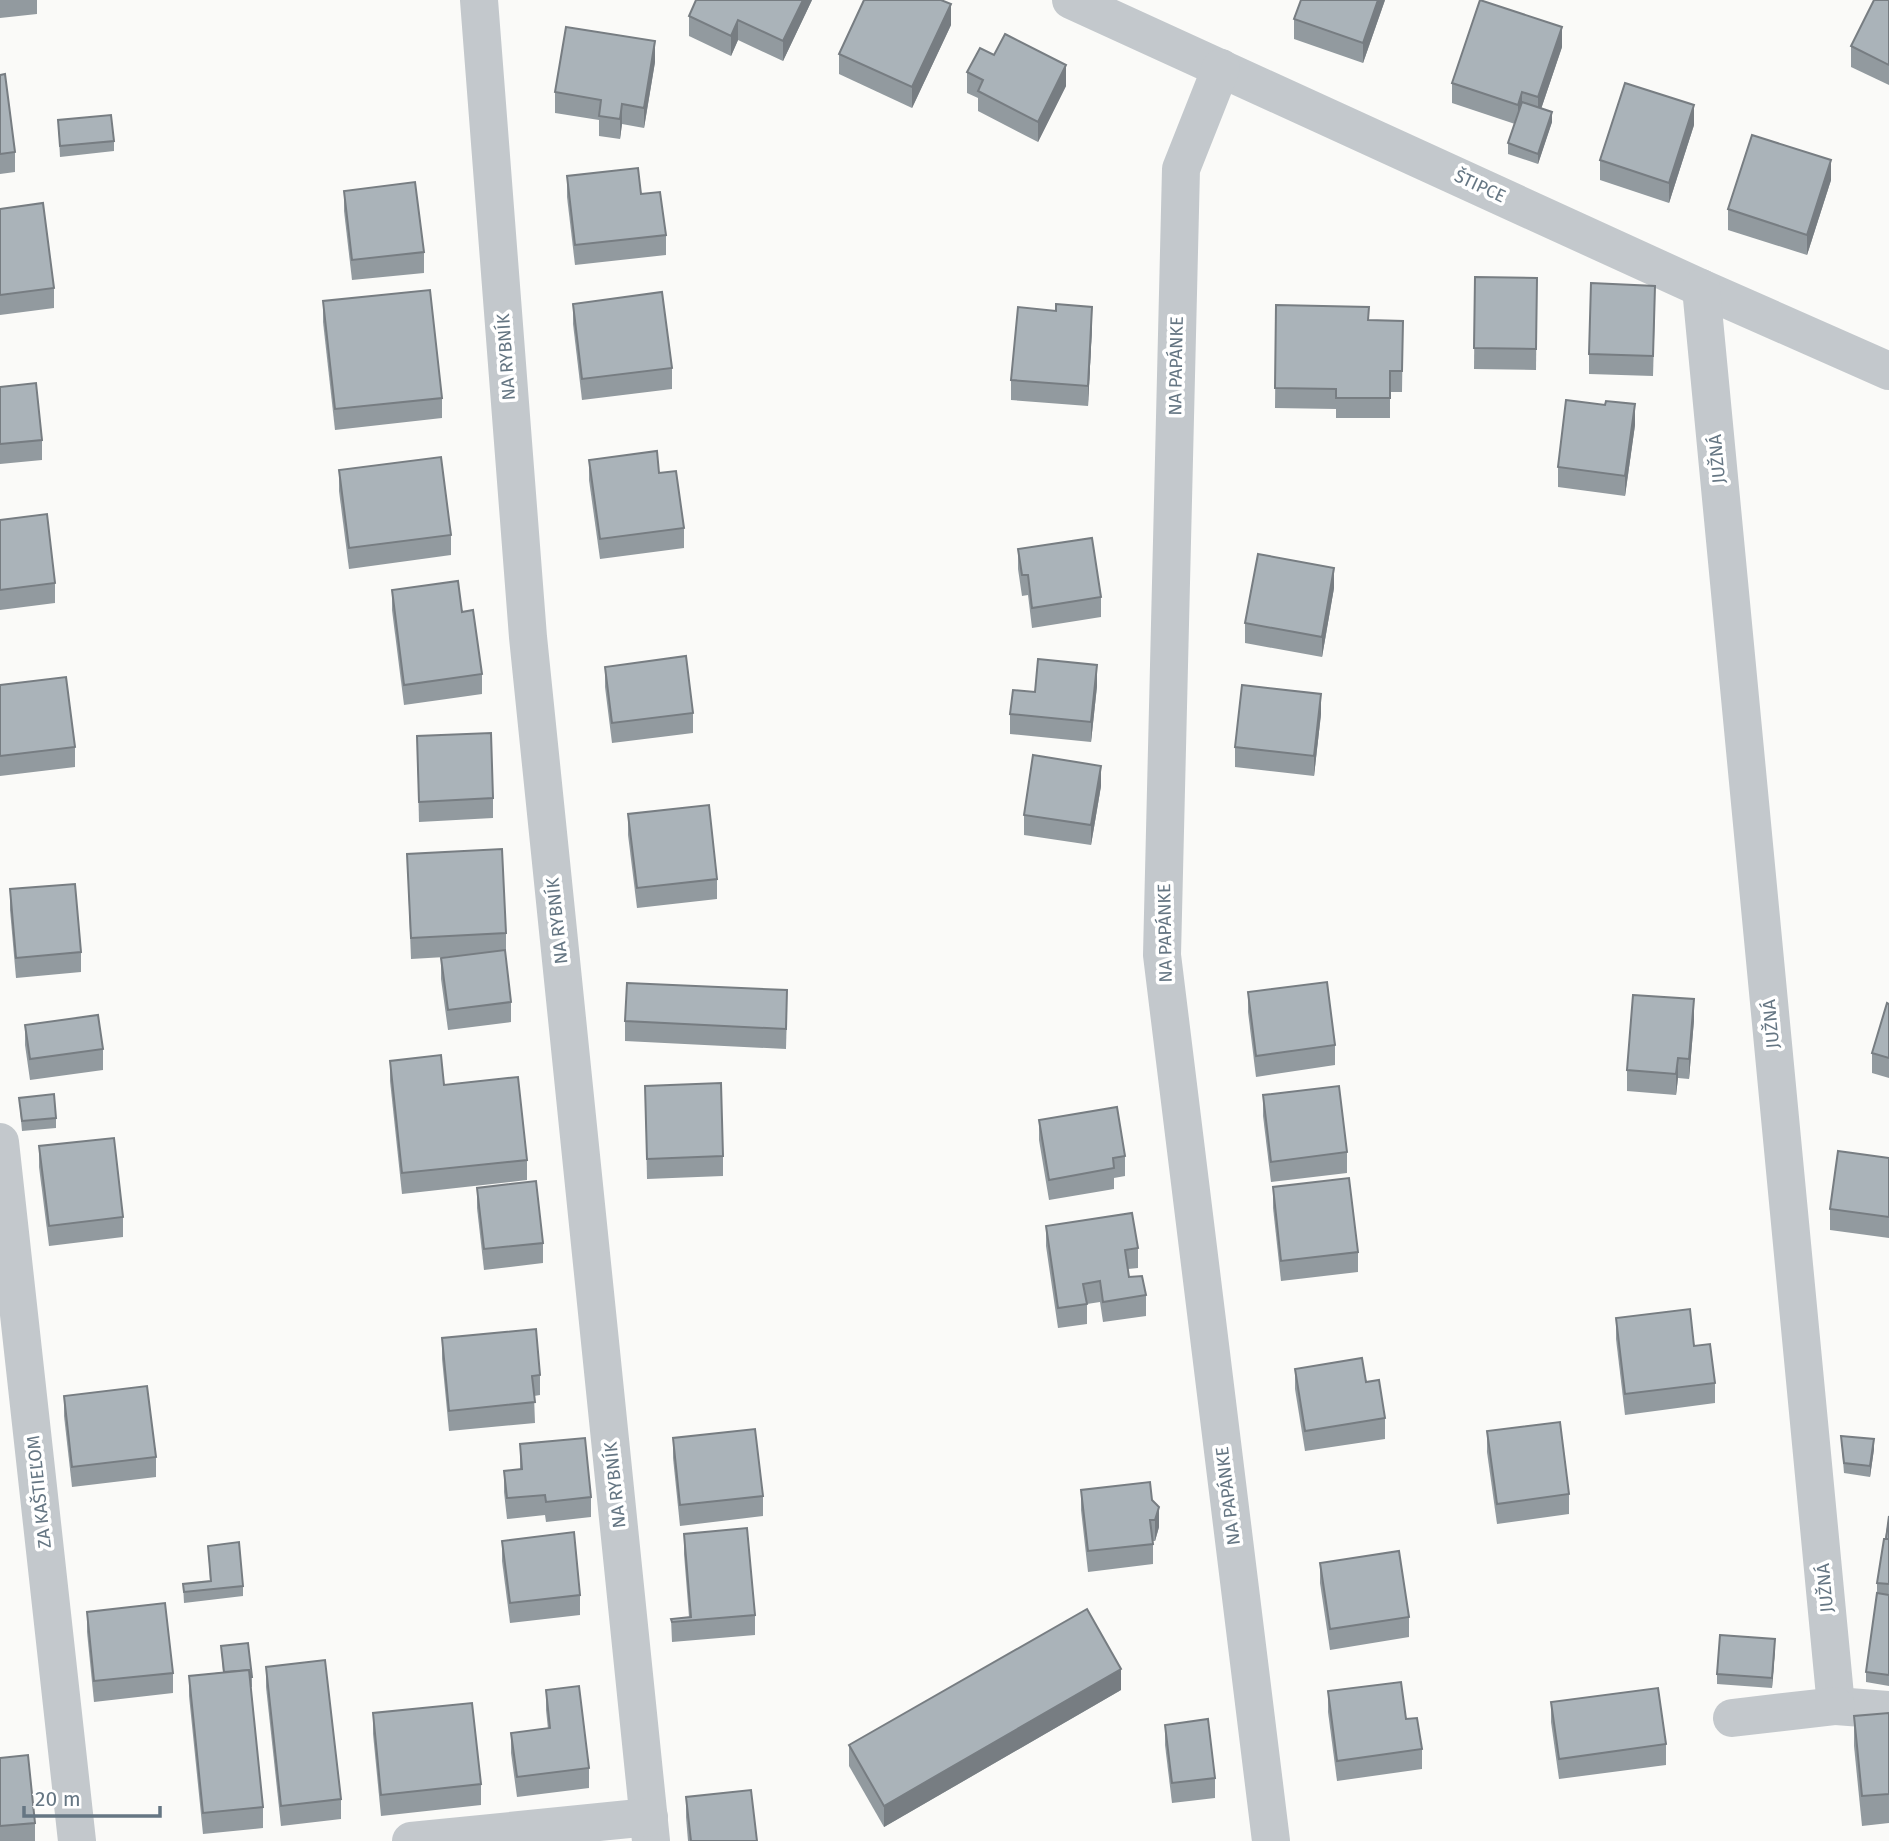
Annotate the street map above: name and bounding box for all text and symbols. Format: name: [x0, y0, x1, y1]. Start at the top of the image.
street label: ŠTIPCE: [1451, 165, 1509, 207]
street label: NA RYBNÍK: [491, 313, 520, 401]
street label: NA PAPÁNKE: [1163, 316, 1188, 416]
street label: JUŽNÁ: [1703, 433, 1730, 485]
street label: NA RYBNÍK: [540, 876, 572, 965]
street label: NA PAPÁNKE: [1152, 883, 1177, 983]
street label: JUŽNÁ: [1757, 998, 1784, 1050]
street label: ZA KAŠTIEĽOM: [22, 1434, 56, 1550]
street label: NA RYBNÍK: [598, 1440, 630, 1529]
street label: NA PAPÁNKE: [1210, 1445, 1245, 1547]
street label: JUŽNÁ: [1811, 1562, 1838, 1614]
scale bar: [24, 1774, 161, 1818]
text: 20 m: [35, 1786, 81, 1812]

